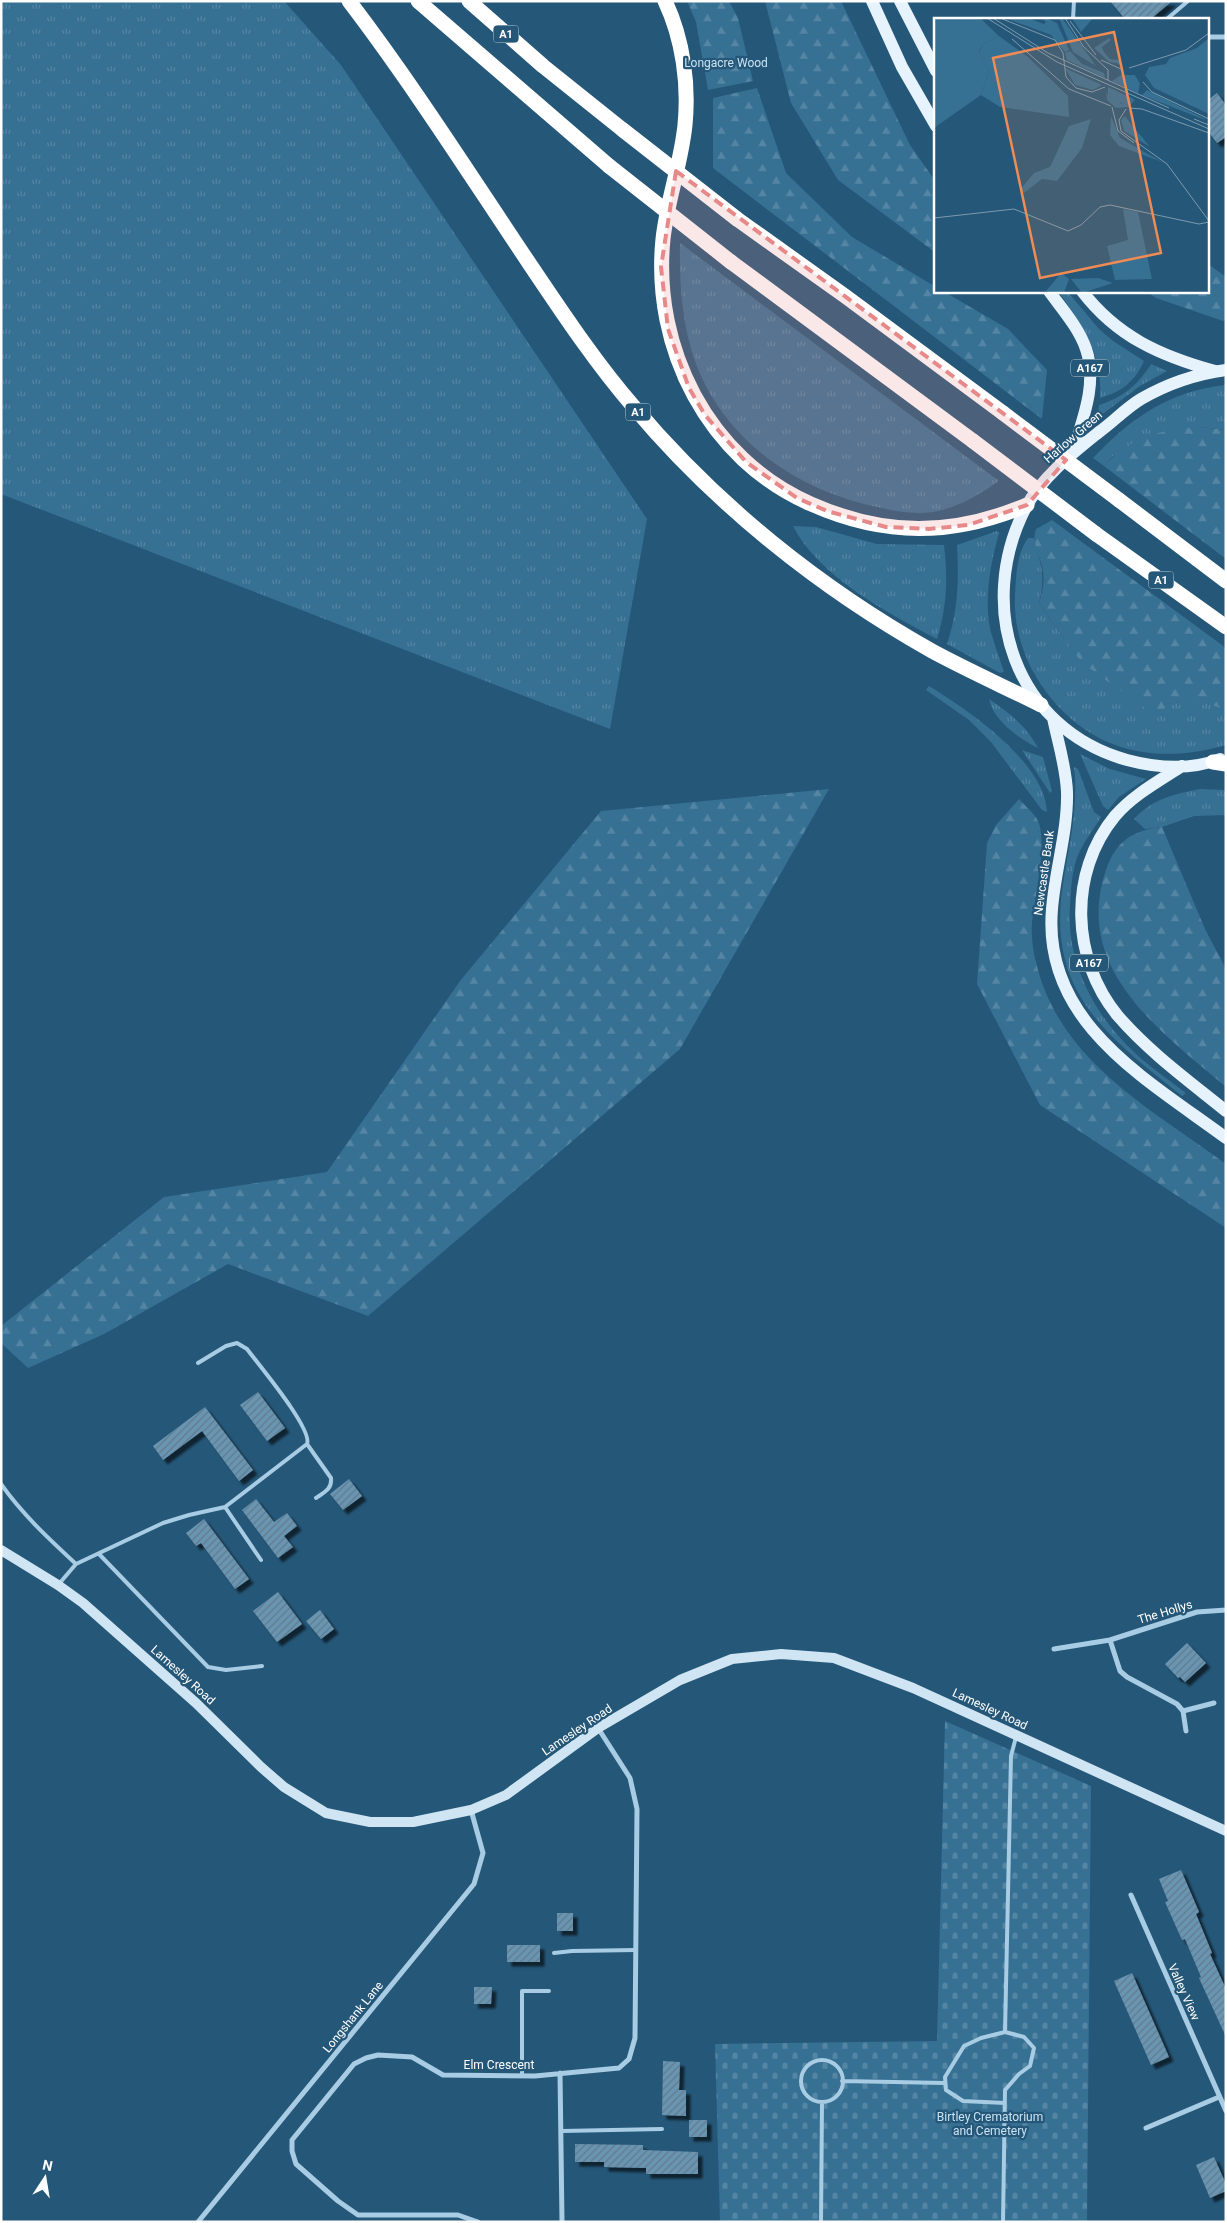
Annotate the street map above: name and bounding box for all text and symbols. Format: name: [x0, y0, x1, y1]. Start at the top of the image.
inset map: [934, 18, 1210, 292]
road number: A1: [494, 26, 518, 42]
park label: Longacre Wood: [684, 56, 768, 70]
road number: A167: [1071, 359, 1109, 376]
road number: A1: [626, 404, 650, 421]
street label: Harlow Green: [1041, 408, 1105, 466]
road number: A1: [1148, 572, 1174, 588]
street label: Newcastle Bank: [1031, 829, 1057, 916]
road number: A167: [1070, 954, 1108, 971]
street label: The Hollys: [1136, 1597, 1194, 1627]
street label: Lamesley Road: [148, 1643, 218, 1707]
street label: Lamesley Road: [950, 1685, 1030, 1733]
street label: Lamesley Road: [539, 1701, 615, 1759]
street label: Valley View: [1165, 1961, 1203, 2023]
street label: Longshank Lane: [320, 1979, 386, 2055]
street label: Elm Crescent: [464, 2058, 534, 2072]
park label: Birtley Crematorium and Cemetery: [937, 2110, 1043, 2138]
north arrow: [20, 2153, 70, 2203]
text: N: [41, 2156, 54, 2174]

